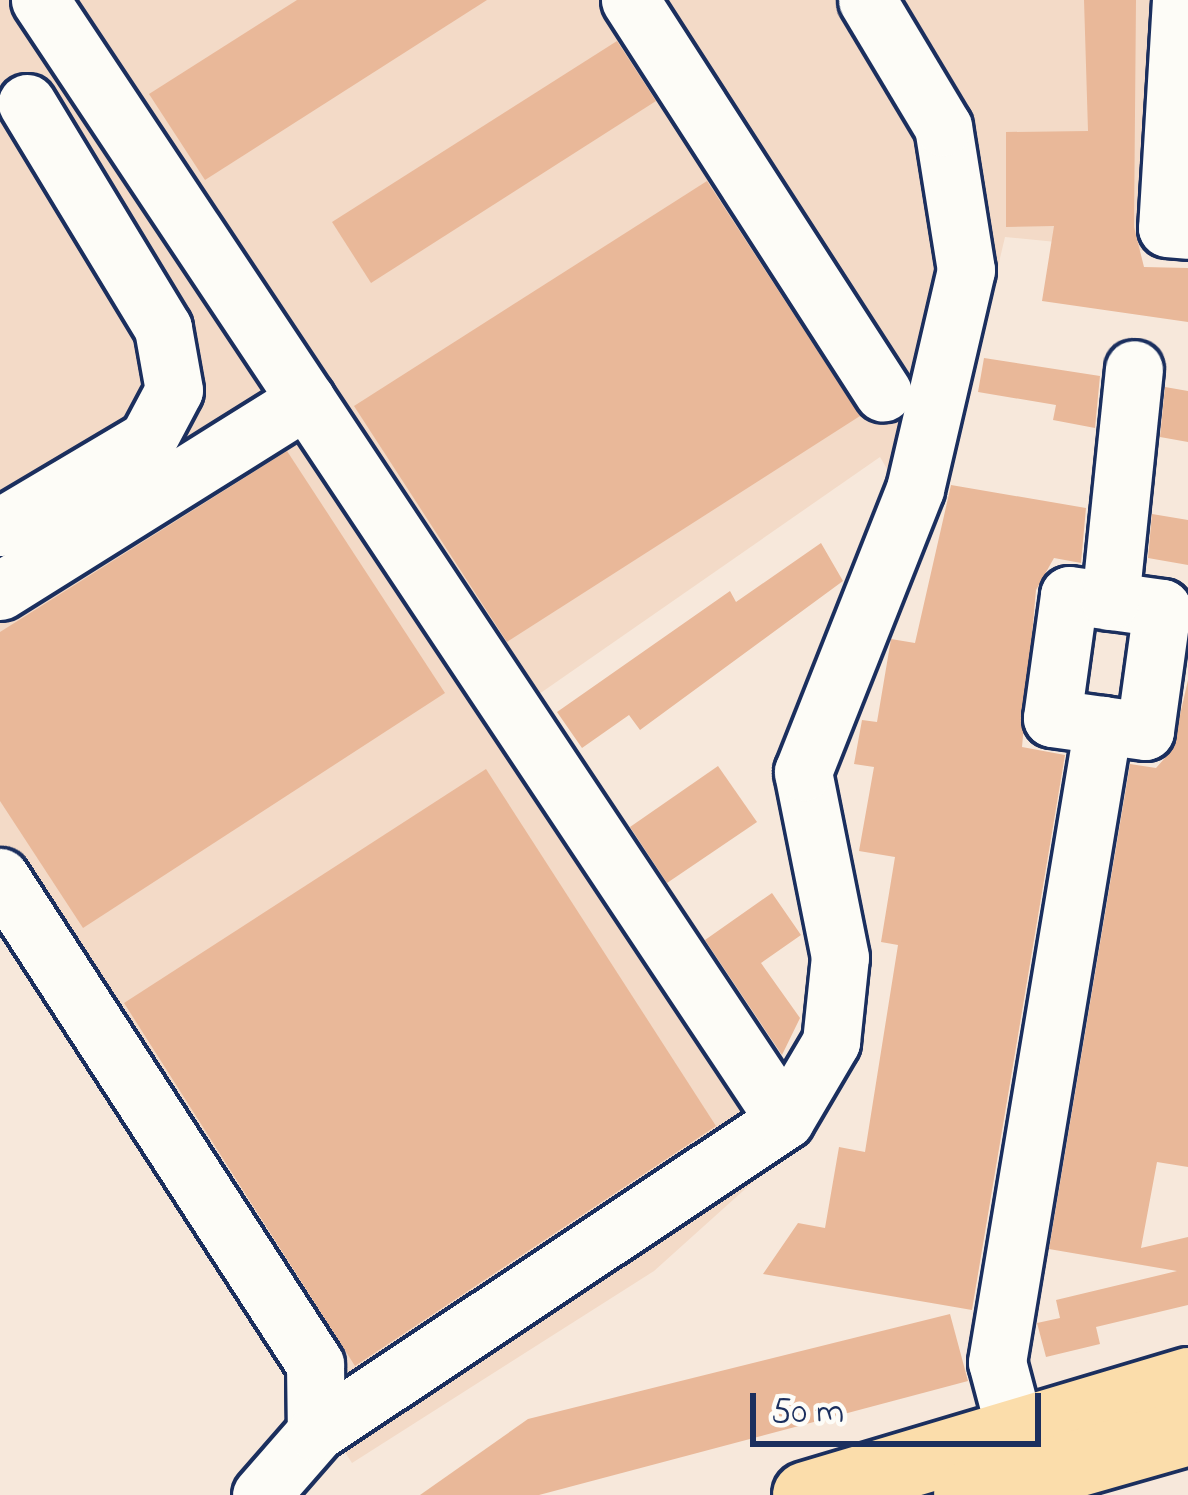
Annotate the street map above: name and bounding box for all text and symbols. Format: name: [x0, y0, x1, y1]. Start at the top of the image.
scale bar: [756, 1369, 1047, 1443]
text: 50 m: [771, 1387, 844, 1440]

